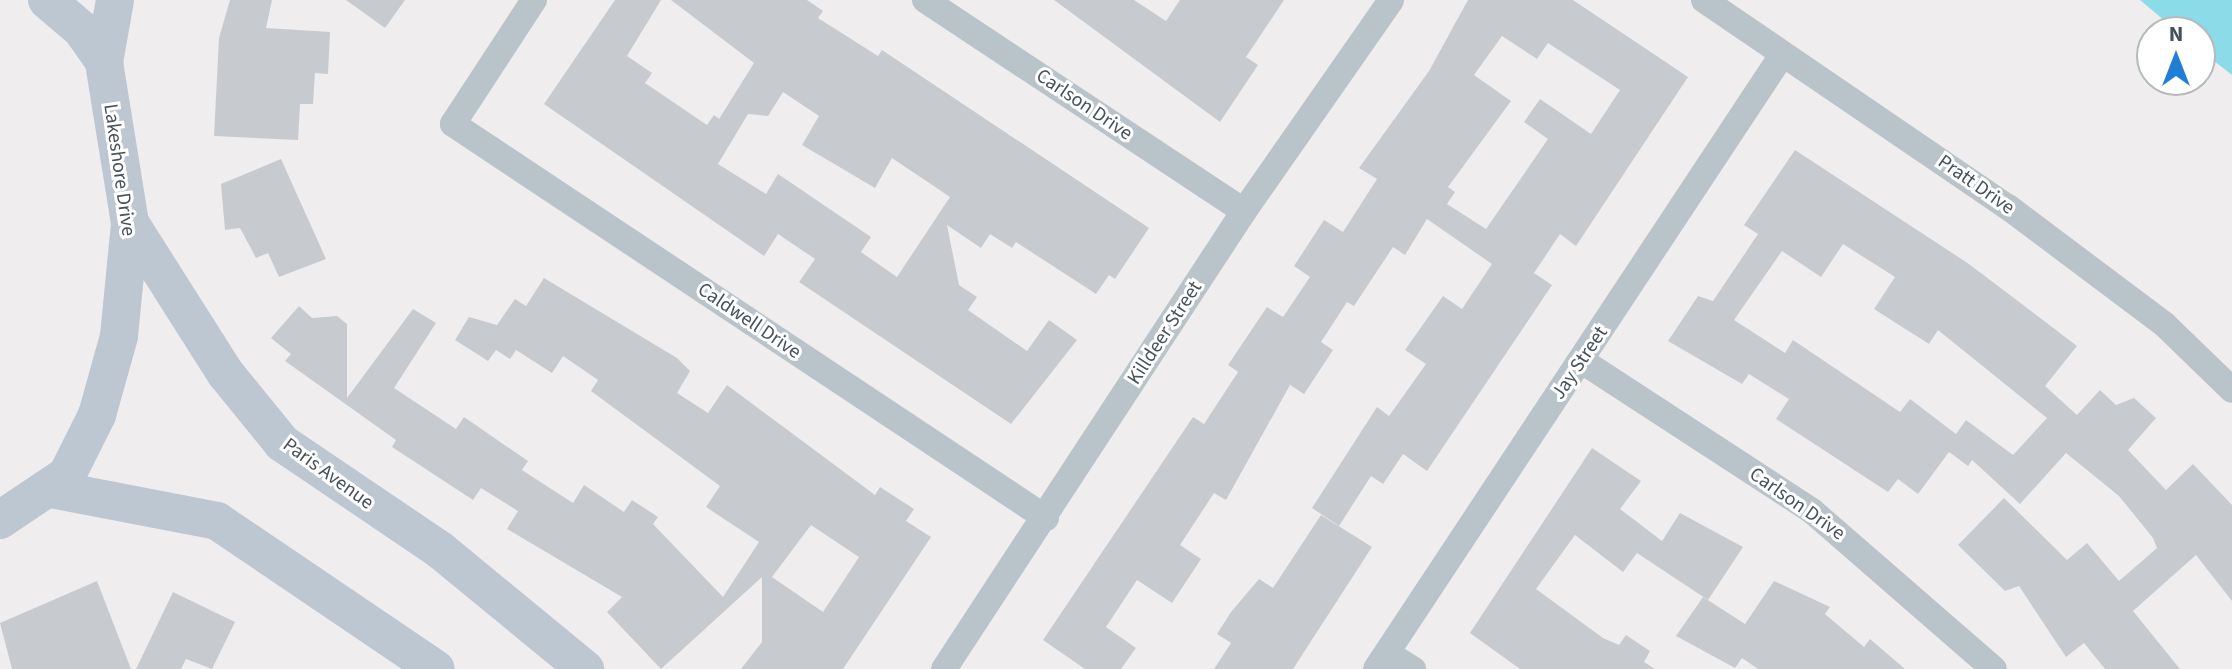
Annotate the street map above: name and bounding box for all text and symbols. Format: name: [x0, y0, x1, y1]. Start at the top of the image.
north arrow: [2136, 16, 2216, 96]
text: N: [2169, 18, 2183, 50]
street label: Carlson Drive: [1031, 64, 1137, 146]
street label: Lakeshore Drive: [98, 102, 140, 238]
street label: Pratt Drive: [1933, 150, 2019, 220]
street label: Killdeer Street: [1123, 277, 1207, 389]
street label: Caldwell Drive: [693, 278, 805, 364]
street label: Jay Street: [1547, 322, 1613, 404]
street label: Paris Avenue: [278, 433, 378, 515]
street label: Carlson Drive: [1745, 462, 1849, 546]

